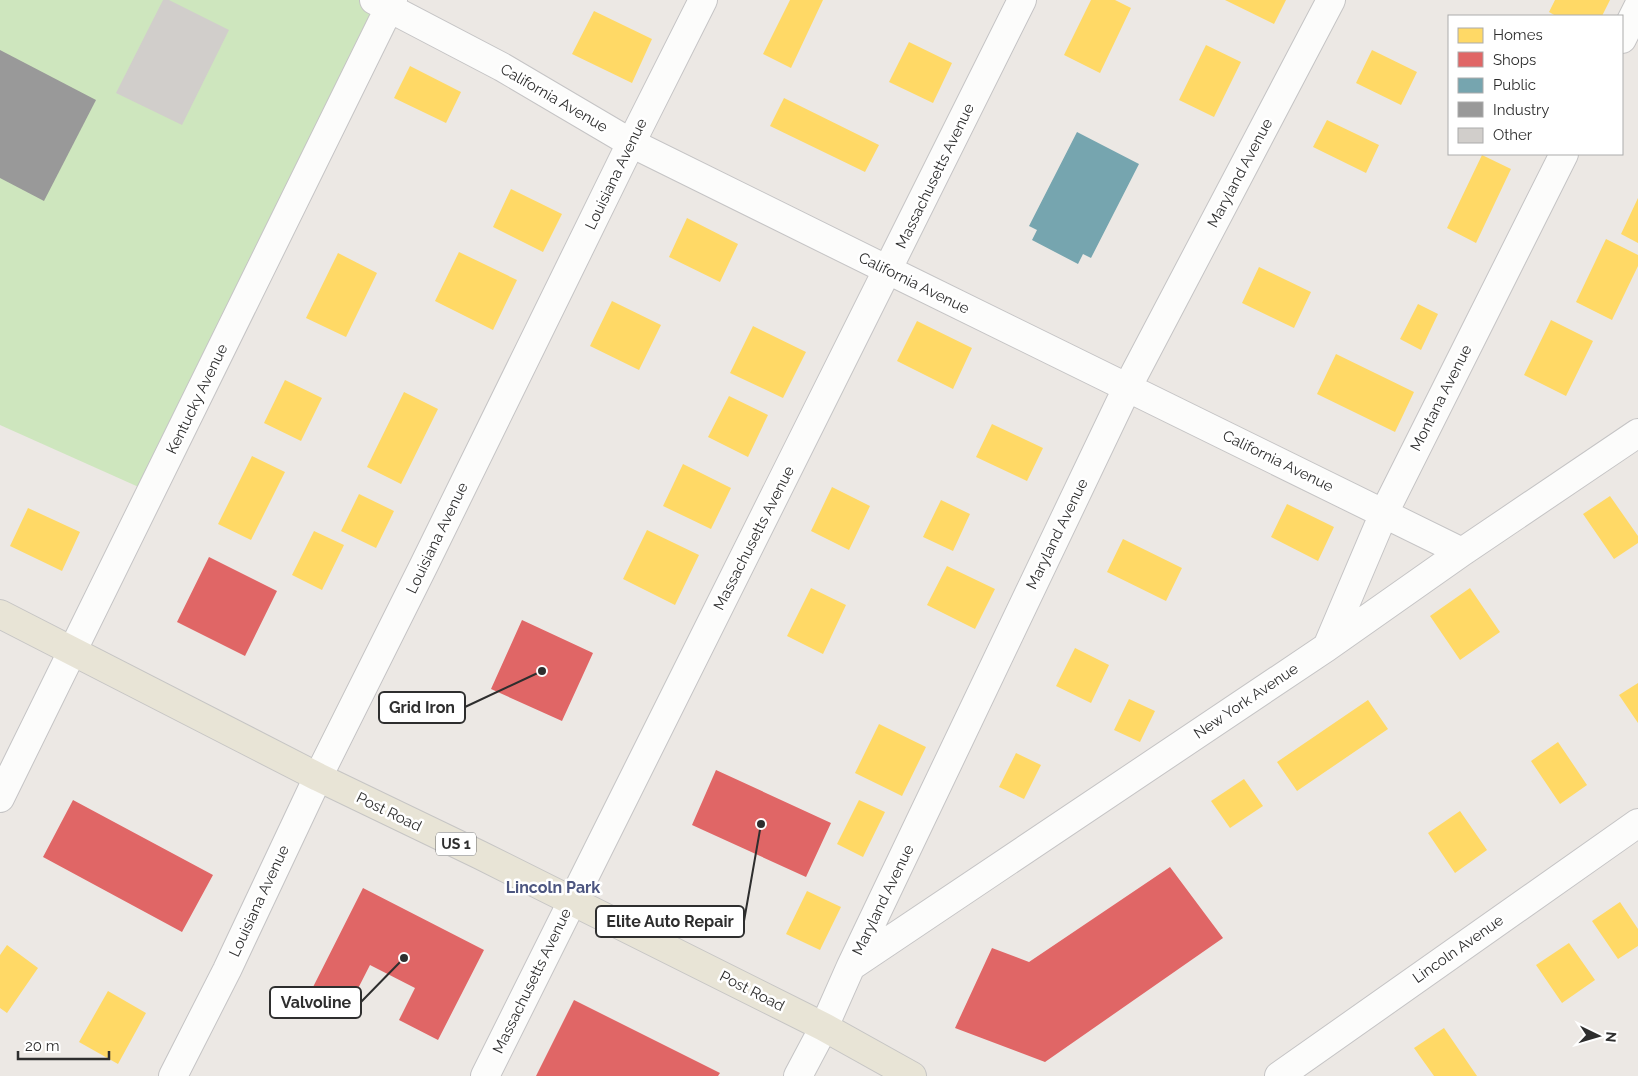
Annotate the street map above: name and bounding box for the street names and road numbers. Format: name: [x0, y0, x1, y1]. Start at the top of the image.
street label: California Avenue: [497, 60, 611, 136]
street label: Massachusetts Avenue: [892, 100, 978, 251]
street label: Louisiana Avenue: [581, 115, 651, 232]
street label: Maryland Avenue: [1204, 115, 1276, 231]
street label: California Avenue: [856, 248, 972, 318]
street label: Kentucky Avenue: [162, 341, 232, 457]
street label: Montana Avenue: [1406, 342, 1476, 454]
street label: California Avenue: [1220, 426, 1336, 496]
street label: Massachusetts Avenue: [710, 463, 798, 613]
street label: Maryland Avenue: [1022, 476, 1092, 592]
street label: Louisiana Avenue: [402, 479, 472, 596]
street label: New York Avenue: [1191, 659, 1302, 742]
street label: Post Road: [354, 789, 424, 835]
road number: US 1: [436, 832, 476, 856]
street label: Louisiana Avenue: [225, 842, 293, 960]
street label: Maryland Avenue: [848, 842, 918, 958]
street label: Massachusetts Avenue: [489, 905, 575, 1056]
street label: Lincoln Avenue: [1409, 911, 1507, 987]
street label: Post Road: [717, 967, 787, 1015]

